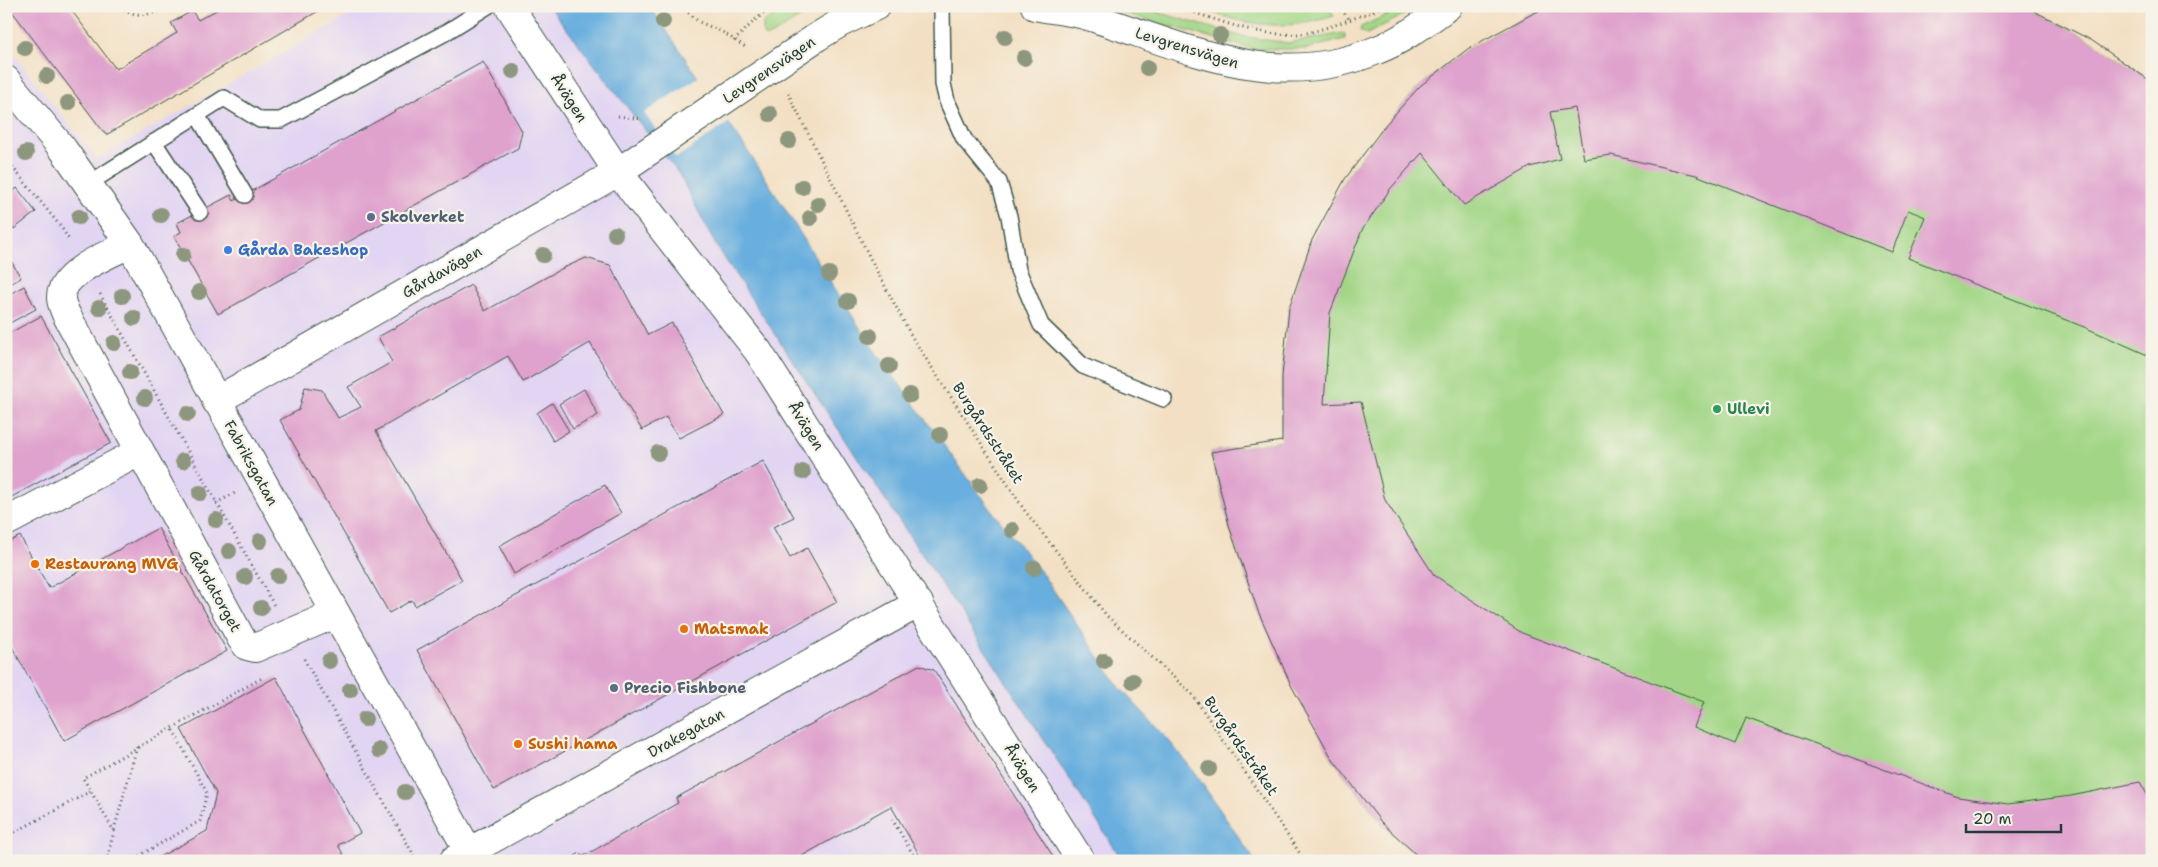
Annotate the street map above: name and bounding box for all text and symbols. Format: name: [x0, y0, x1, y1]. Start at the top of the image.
street label: Levgrensvägen: [1133, 23, 1241, 73]
street label: Levgrensvägen: [719, 32, 819, 108]
street label: Åvägen: [546, 69, 594, 126]
place label: Skolverket: [381, 207, 464, 227]
marker: Skolverket: [365, 211, 377, 223]
place label: Gårda Bakeshop: [238, 240, 368, 260]
street label: Gårdavägen: [399, 241, 485, 303]
marker: Gårda Bakeshop: [222, 244, 234, 256]
street label: Burgårdsstråket: [948, 379, 1028, 487]
street label: Åvägen: [783, 397, 831, 454]
place label: Ullevi: [1727, 399, 1770, 419]
marker: Ullevi: [1711, 403, 1723, 415]
street label: Fabriksgatan: [219, 417, 283, 509]
street label: Gårdatorget: [184, 546, 246, 636]
place label: Restaurang MVG: [45, 554, 178, 574]
marker: Restaurang MVG: [29, 558, 41, 570]
place label: Matsmak: [694, 619, 769, 639]
marker: Matsmak: [678, 623, 690, 635]
place label: Precio Fishbone: [624, 678, 746, 698]
marker: Precio Fishbone: [608, 682, 620, 694]
street label: Burgårdsstråket: [1199, 692, 1283, 800]
street label: Drakegatan: [644, 704, 728, 762]
place label: Sushi hama: [528, 734, 618, 754]
marker: Sushi hama: [512, 738, 524, 750]
street label: Åvägen: [999, 739, 1047, 796]
scale bar: [1966, 802, 2060, 834]
text: 20 m: [1973, 809, 2012, 829]

